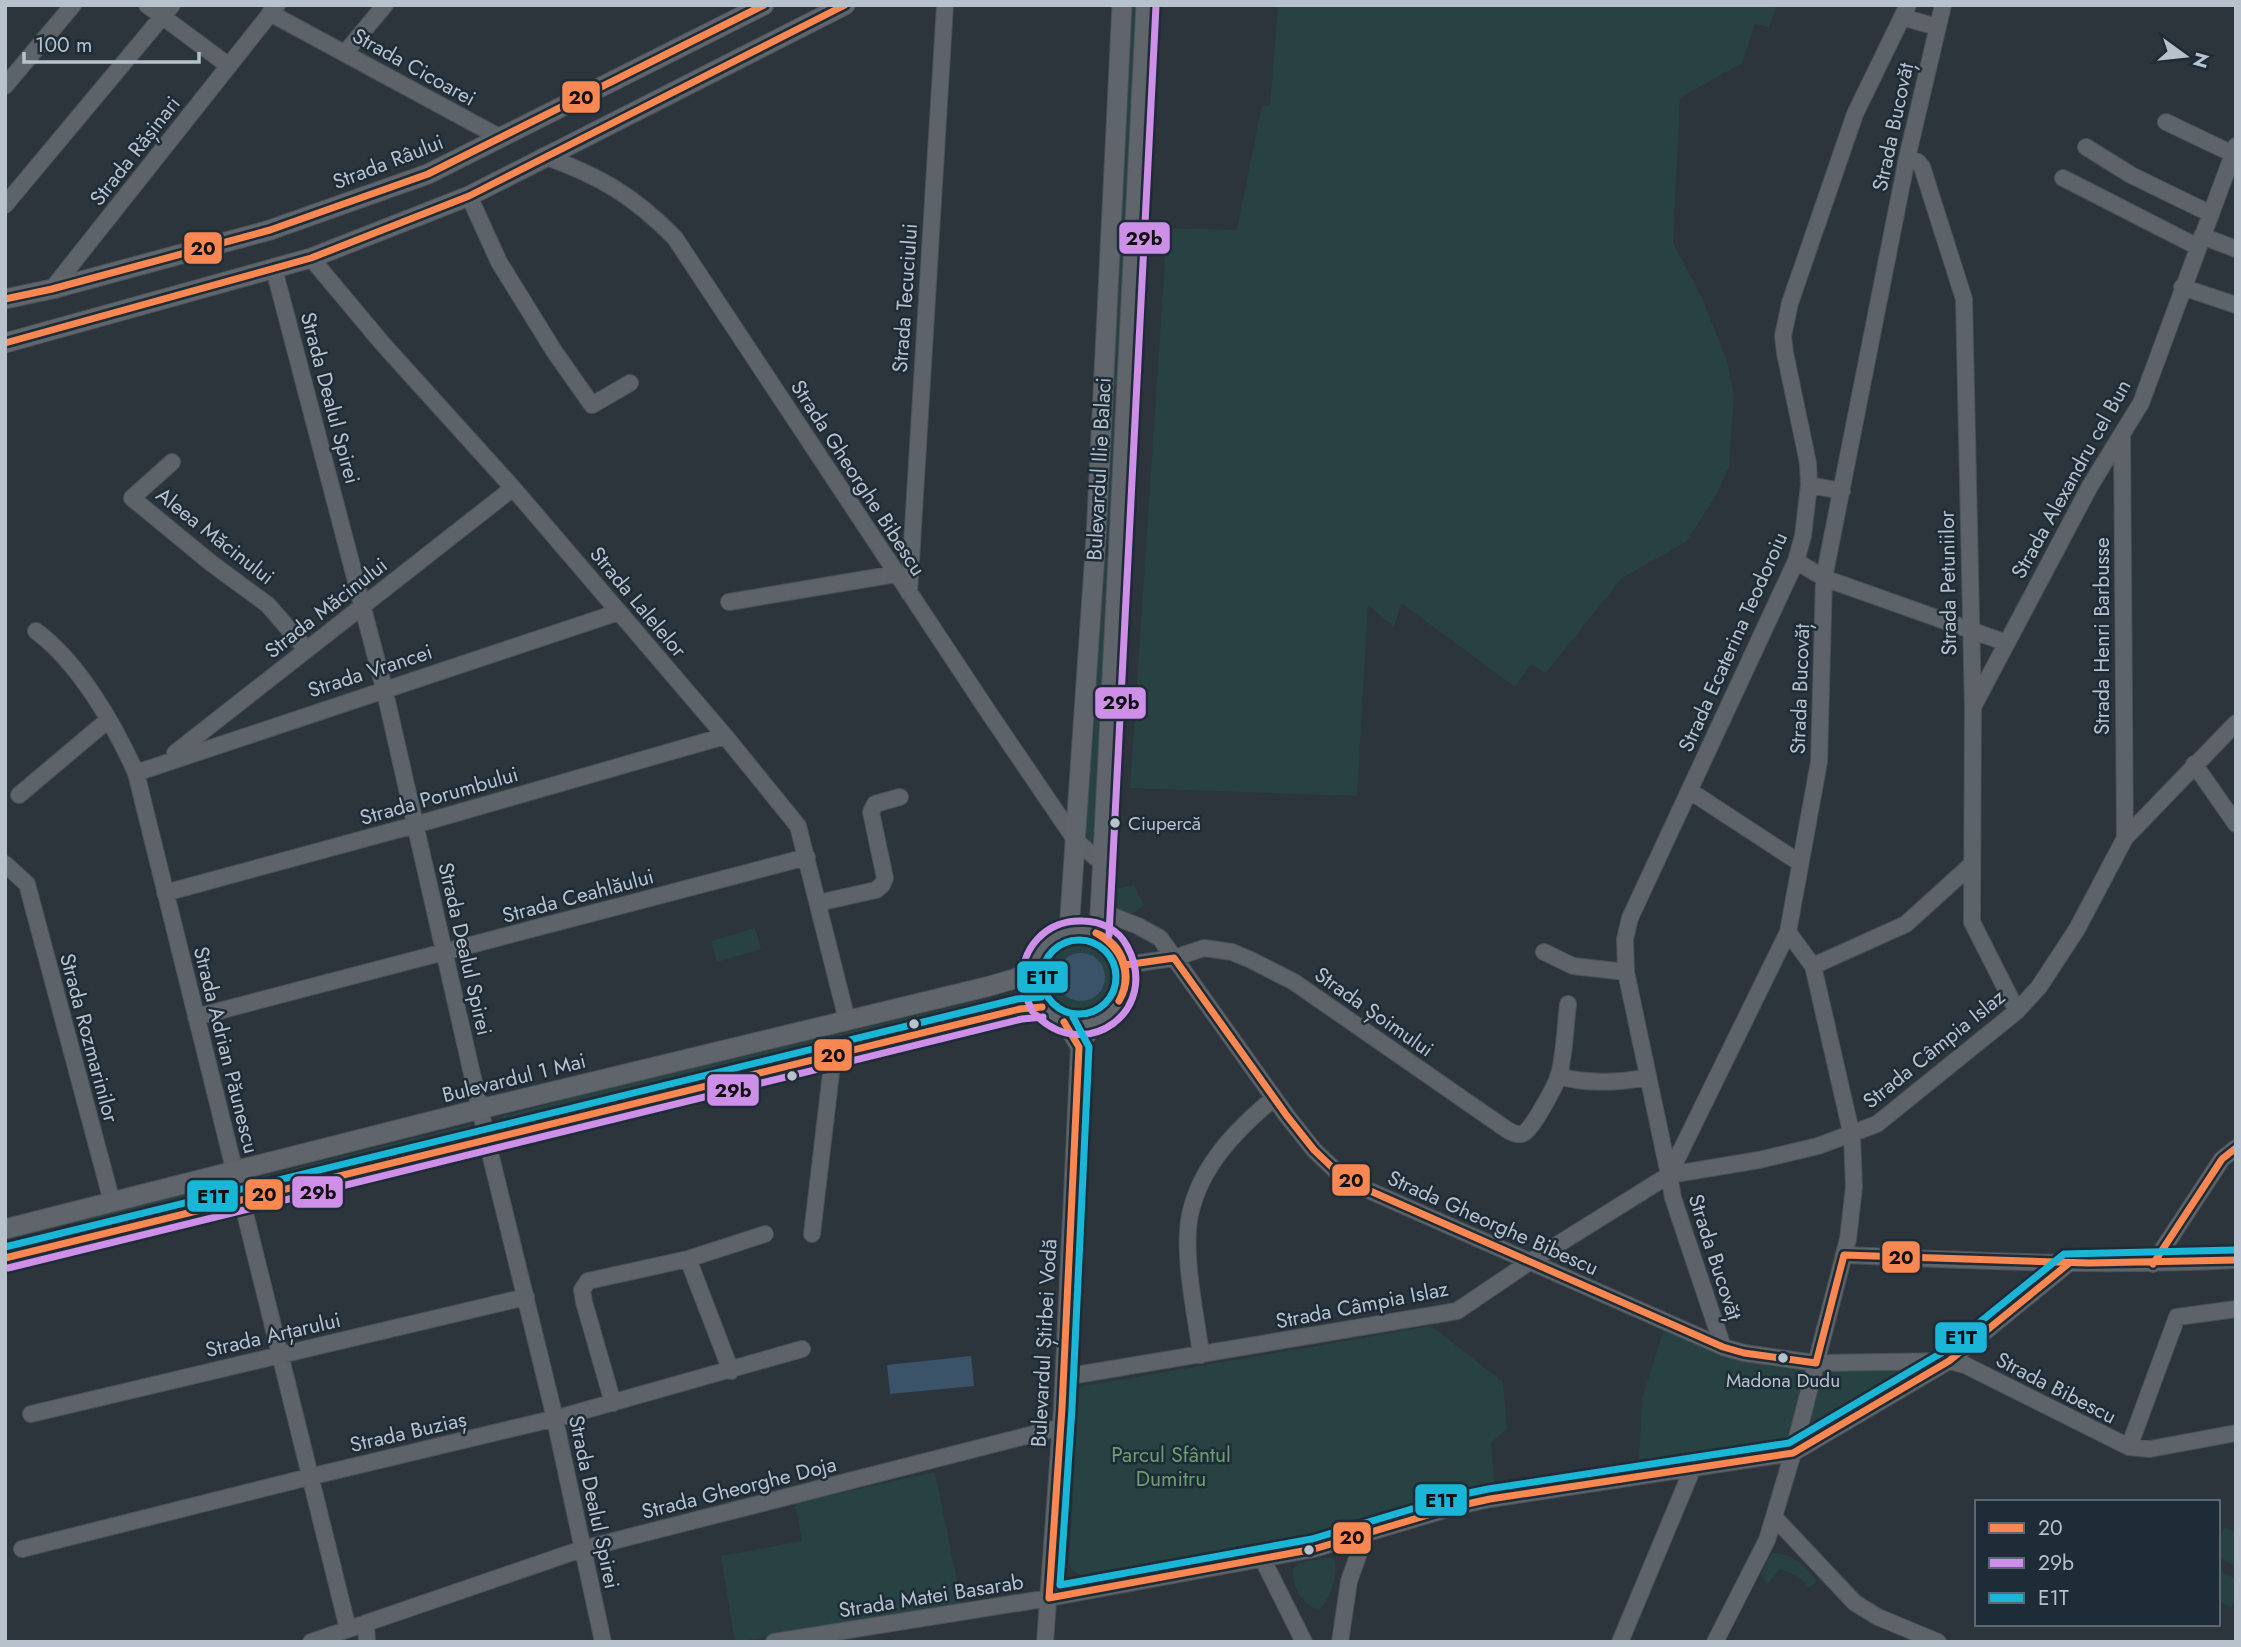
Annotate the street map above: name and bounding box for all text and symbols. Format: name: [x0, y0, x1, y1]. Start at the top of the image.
scale bar: [24, 21, 200, 65]
street label: Strada Cicoarei: [347, 21, 481, 113]
north arrow: [2150, 21, 2220, 91]
text: 100 m: [35, 30, 92, 60]
text: N: [2186, 49, 2216, 71]
street label: Strada Bucovăț: [1865, 60, 1921, 194]
line badge: 20: [561, 80, 601, 114]
text: 20: [568, 84, 594, 111]
street label: Strada Rășinari: [83, 90, 187, 212]
street label: Strada Râului: [328, 127, 448, 197]
line badge: 29b: [1118, 221, 1171, 255]
street label: Strada Tecuciului: [885, 222, 925, 374]
text: 29b: [1126, 225, 1163, 252]
line badge: 20: [183, 231, 223, 265]
text: 20: [190, 235, 216, 262]
street label: Strada Dealul Spirei: [293, 309, 367, 487]
street label: Strada Gheorghe Bibescu: [783, 374, 933, 582]
street label: Strada Alexandru cel Bun: [2004, 374, 2138, 584]
street label: Bulevardul Ilie Balaci: [1079, 377, 1119, 561]
street label: Aleea Măcinului: [150, 480, 280, 592]
street label: Strada Petuniilor: [1932, 509, 1964, 656]
street label: Strada Ecaterina Teodoroiu: [1671, 527, 1795, 757]
street label: Strada Henri Barbusse: [2087, 537, 2117, 735]
street label: Strada Lalelelor: [583, 540, 694, 665]
street label: Strada Măcinului: [258, 551, 394, 665]
street label: Strada Bucovăț: [1783, 623, 1817, 755]
street label: Strada Vrancei: [304, 637, 436, 705]
line badge: 29b: [1094, 686, 1147, 720]
text: 29b: [1103, 689, 1140, 716]
street label: Strada Porumbului: [356, 759, 522, 833]
place label: Ciupercă: [1128, 810, 1201, 837]
marker: Ciupercă: [1108, 816, 1122, 830]
street label: Strada Dealul Spirei: [431, 860, 499, 1038]
street label: Strada Ceahlăului: [499, 861, 657, 931]
street label: Strada Adrian Păunescu: [186, 943, 266, 1157]
street label: Strada Rozmarinilor: [52, 950, 126, 1127]
line badge: E1T: [1016, 960, 1069, 994]
street label: Strada Șoimului: [1308, 960, 1440, 1064]
text: E1T: [1026, 964, 1058, 991]
street label: Strada Câmpia Islaz: [1856, 982, 2012, 1116]
unlabelled marker: [907, 1017, 921, 1031]
line badge: 20: [813, 1038, 853, 1072]
text: 20: [820, 1042, 846, 1069]
street label: Bulevardul 1 Mai: [439, 1046, 589, 1110]
unlabelled marker: [785, 1069, 799, 1083]
line badge: 29b: [706, 1073, 760, 1107]
text: 29b: [715, 1077, 752, 1104]
line badge: 20: [1331, 1163, 1371, 1197]
street label: Strada Gheorghe Bibescu: [1383, 1163, 1603, 1283]
text: 20: [1338, 1167, 1364, 1194]
line badge: 29b: [291, 1175, 344, 1209]
line badge: 20: [244, 1178, 284, 1211]
line badge: E1T: [186, 1179, 239, 1213]
text: 29b: [300, 1179, 337, 1206]
text: 20: [251, 1181, 277, 1208]
text: E1T: [197, 1183, 229, 1210]
street label: Strada Bucovăț: [1681, 1190, 1749, 1324]
street label: Bulevardul Știrbei Vodă: [1024, 1238, 1064, 1448]
line badge: 20: [1881, 1240, 1921, 1274]
text: 20: [1888, 1244, 1914, 1271]
street label: Strada Câmpia Islaz: [1273, 1273, 1451, 1336]
street label: Strada Arțarului: [202, 1305, 344, 1365]
line badge: E1T: [1934, 1321, 1988, 1354]
text: E1T: [1945, 1324, 1977, 1351]
street label: Strada Bibescu: [1991, 1345, 2121, 1431]
marker: Madona Dudu: [1776, 1351, 1790, 1365]
place label: Madona Dudu: [1726, 1367, 1840, 1394]
street label: Strada Buziaș: [347, 1404, 469, 1460]
street label: Strada Dealul Spirei: [561, 1413, 627, 1591]
park label: Parcul Sfântul Dumitru: [1111, 1440, 1231, 1494]
street label: Strada Gheorghe Doja: [638, 1449, 840, 1527]
line badge: E1T: [1414, 1483, 1468, 1517]
text: E1T: [1425, 1487, 1457, 1514]
legend: [1975, 1500, 2220, 1626]
text: 20: [2038, 1513, 2063, 1543]
line badge: 20: [1332, 1521, 1372, 1555]
text: 20: [1339, 1524, 1365, 1551]
unlabelled marker: [1302, 1543, 1316, 1557]
text: 29b: [2038, 1548, 2074, 1578]
street label: Strada Matei Basarab: [836, 1567, 1026, 1625]
text: E1T: [2038, 1583, 2069, 1613]

